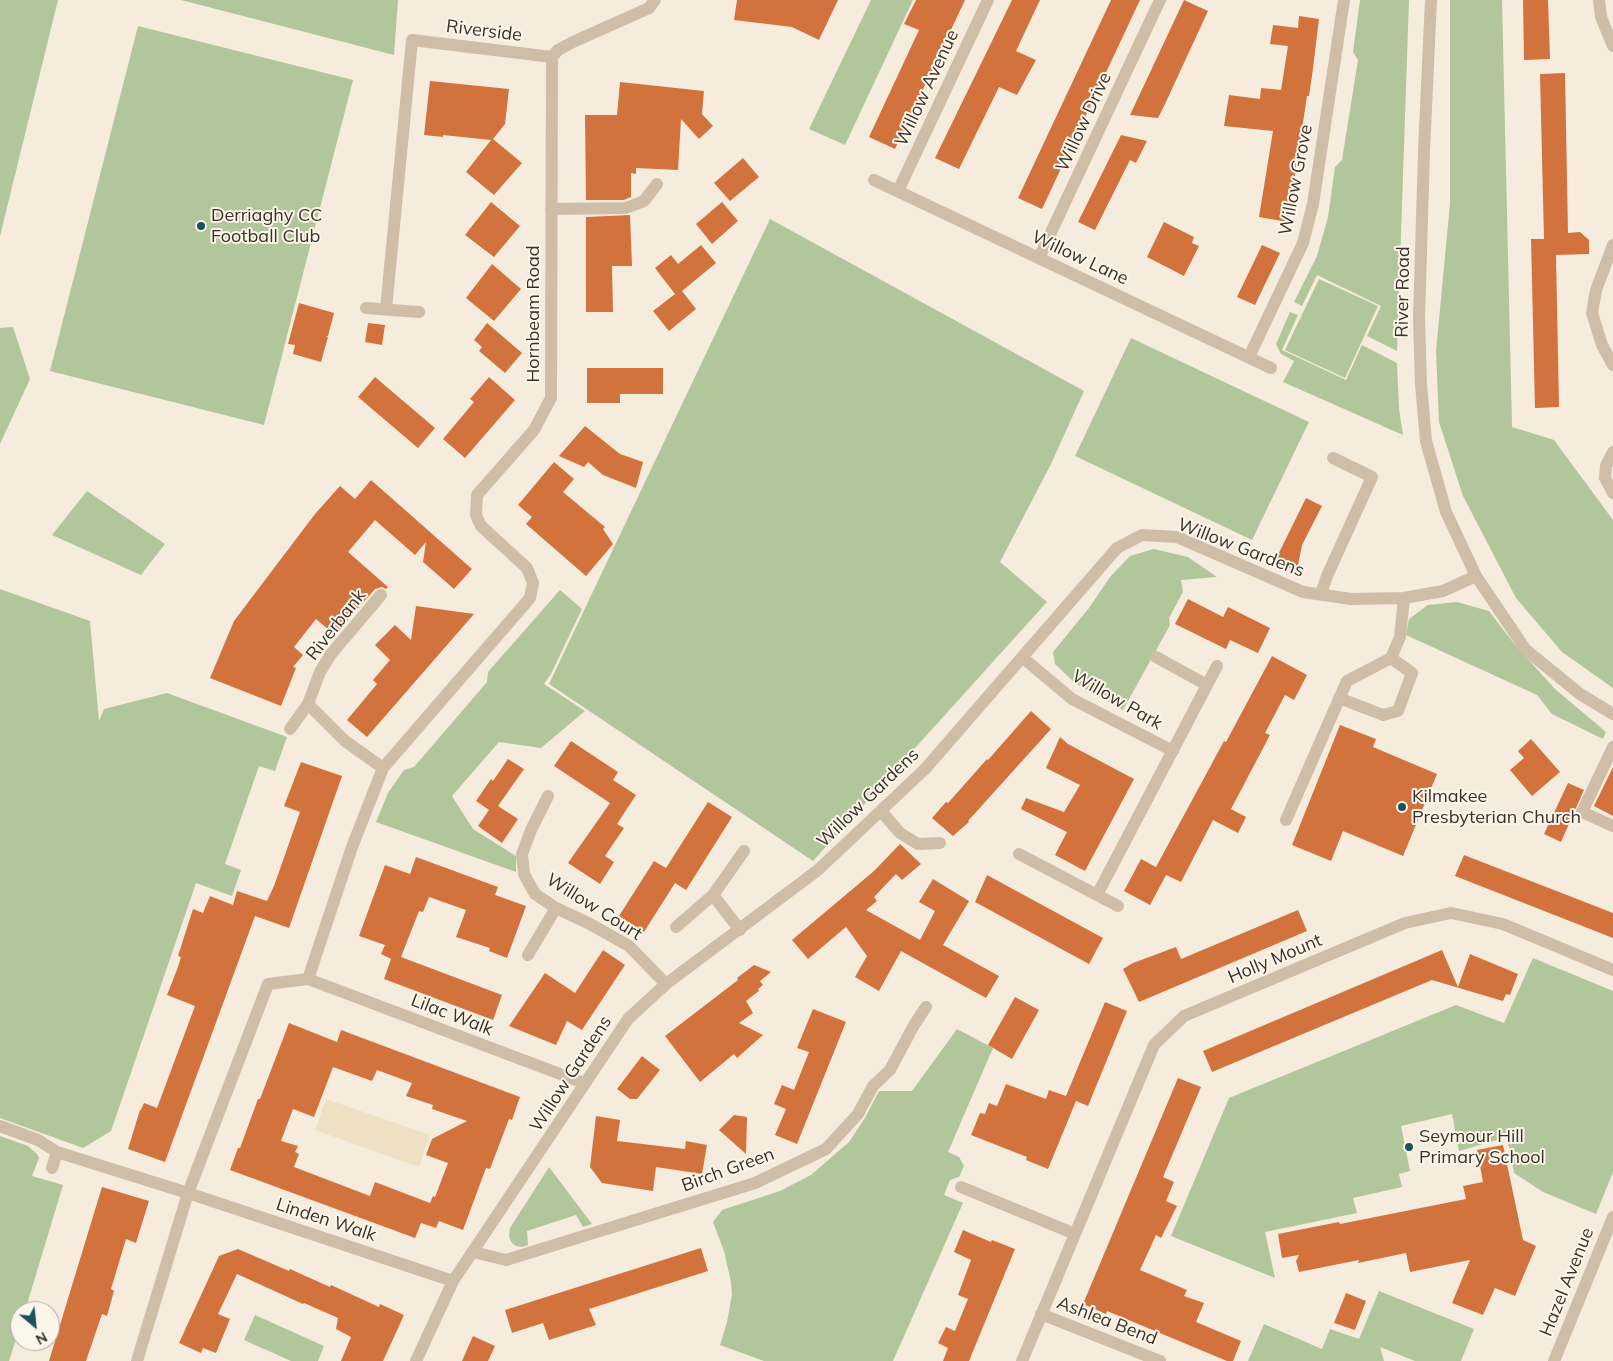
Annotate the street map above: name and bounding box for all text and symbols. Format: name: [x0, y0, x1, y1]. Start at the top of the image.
street label: Riverside: [445, 16, 523, 46]
street label: Willow Avenue: [891, 26, 963, 150]
street label: Willow Drive: [1052, 69, 1116, 175]
street label: Willow Grove: [1275, 123, 1317, 237]
place label: Derriaghy CC Football Club: [211, 205, 322, 248]
marker: Derriaghy CC Football Club: [195, 220, 207, 232]
street label: Willow Lane: [1028, 226, 1132, 290]
street label: Hornbeam Road: [523, 245, 545, 383]
street label: River Road: [1391, 246, 1415, 338]
street label: Willow Gardens: [1175, 514, 1307, 582]
street label: Riverbank: [302, 585, 370, 665]
street label: Willow Park: [1068, 665, 1166, 735]
street label: Willow Gardens: [812, 744, 924, 852]
place label: Kilmakee Presbyterian Church: [1412, 786, 1581, 829]
marker: Kilmakee Presbyterian Church: [1396, 801, 1408, 813]
street label: Willow Court: [542, 869, 646, 945]
street label: Holly Mount: [1225, 930, 1325, 988]
street label: Lilac Walk: [408, 989, 496, 1041]
street label: Willow Gardens: [526, 1012, 616, 1136]
place label: Seymour Hill Primary School: [1419, 1126, 1545, 1168]
marker: Seymour Hill Primary School: [1403, 1141, 1415, 1153]
street label: Birch Green: [679, 1143, 777, 1197]
street label: Linden Walk: [273, 1194, 379, 1246]
street label: Hazel Avenue: [1535, 1225, 1599, 1339]
street label: Ashlea Bend: [1054, 1292, 1160, 1350]
north arrow: [10, 1301, 60, 1351]
text: N: [33, 1328, 50, 1349]

